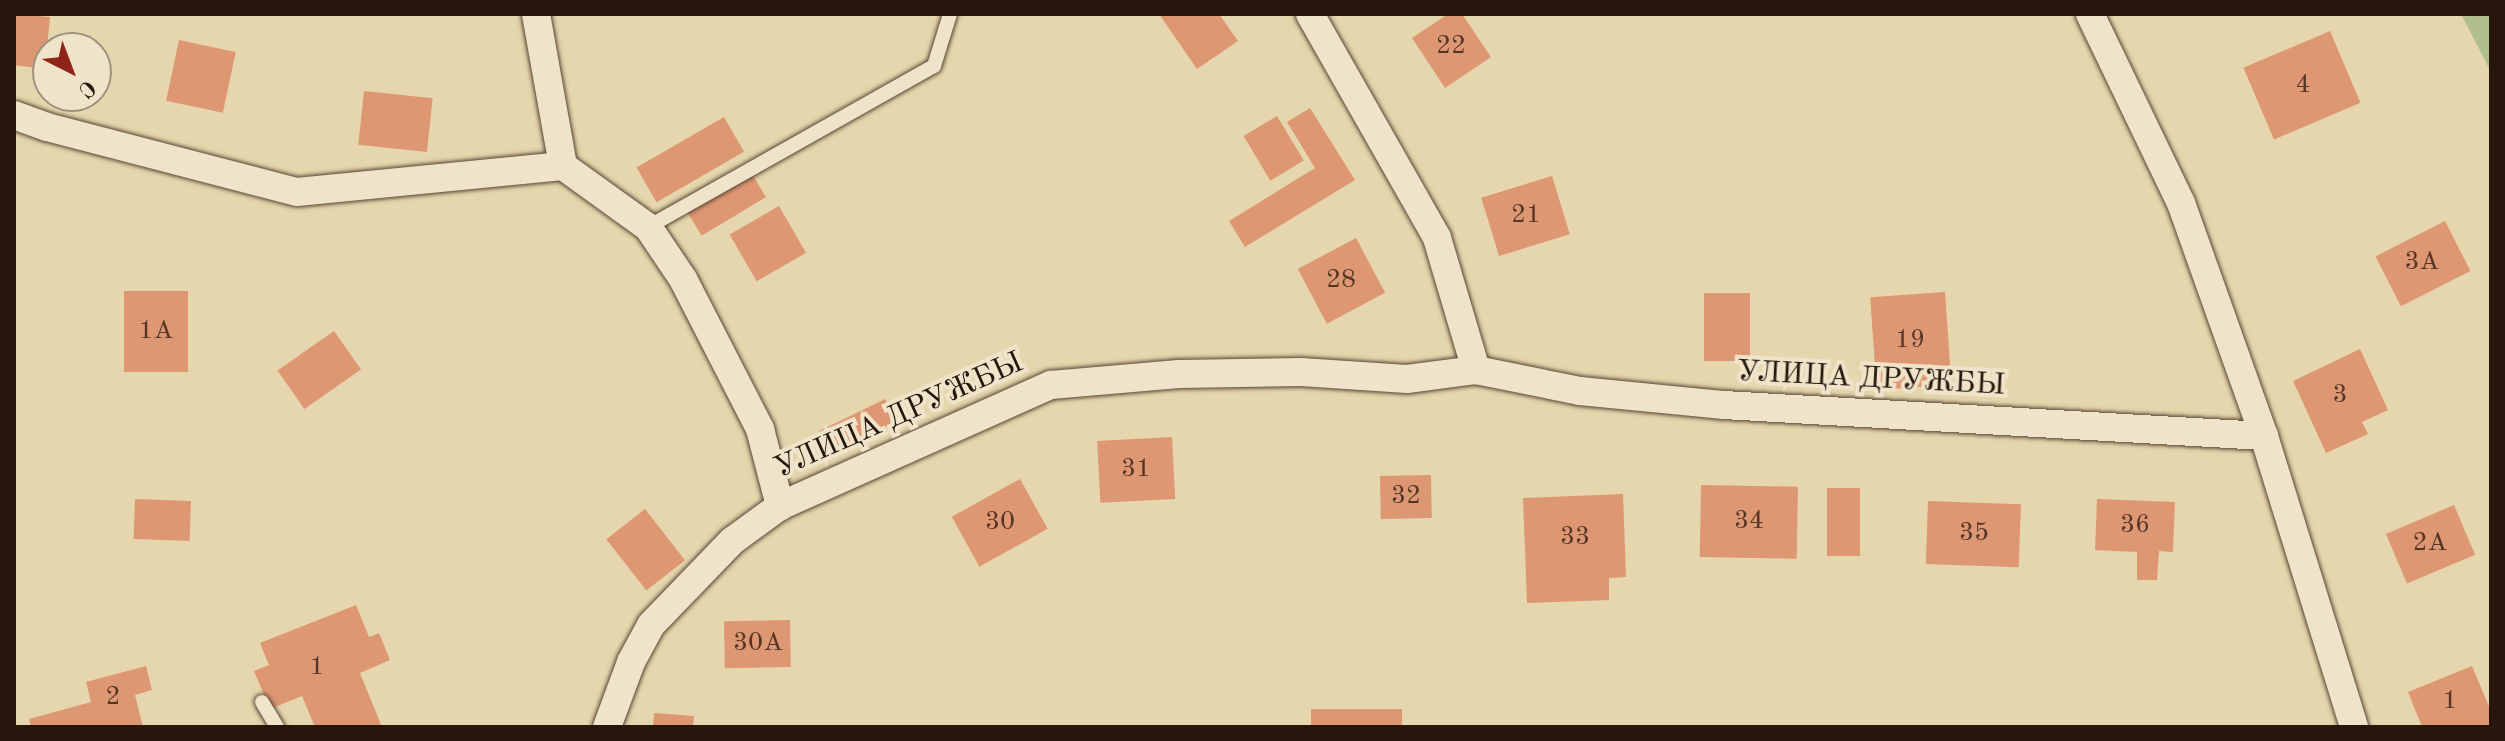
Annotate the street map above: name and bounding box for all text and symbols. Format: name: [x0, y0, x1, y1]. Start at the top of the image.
house number: 22: [1436, 31, 1466, 63]
north arrow: [32, 32, 112, 112]
house number: 4: [2295, 70, 2311, 102]
text: С: [74, 75, 99, 101]
house number: 21: [1511, 200, 1541, 232]
house number: 3А: [2405, 247, 2439, 279]
house number: 28: [1326, 265, 1356, 297]
house number: 1А: [139, 316, 173, 348]
house number: 19: [1895, 325, 1925, 357]
street label: УЛИЦА ДРУЖБЫ: [769, 345, 1029, 487]
street label: УЛИЦА ДРУЖБЫ: [1736, 354, 2006, 404]
house number: 3: [2332, 380, 2348, 412]
house number: 31: [1121, 454, 1151, 486]
house number: 32: [1391, 481, 1421, 513]
house number: 34: [1734, 506, 1764, 538]
house number: 30: [985, 507, 1015, 539]
house number: 36: [2120, 510, 2150, 542]
house number: 35: [1959, 518, 1989, 550]
house number: 33: [1560, 522, 1590, 554]
house number: 2А: [2413, 528, 2447, 560]
house number: 30А: [733, 628, 783, 660]
house number: 1: [309, 652, 325, 684]
house number: 2: [105, 682, 121, 714]
house number: 1: [2442, 686, 2458, 718]

